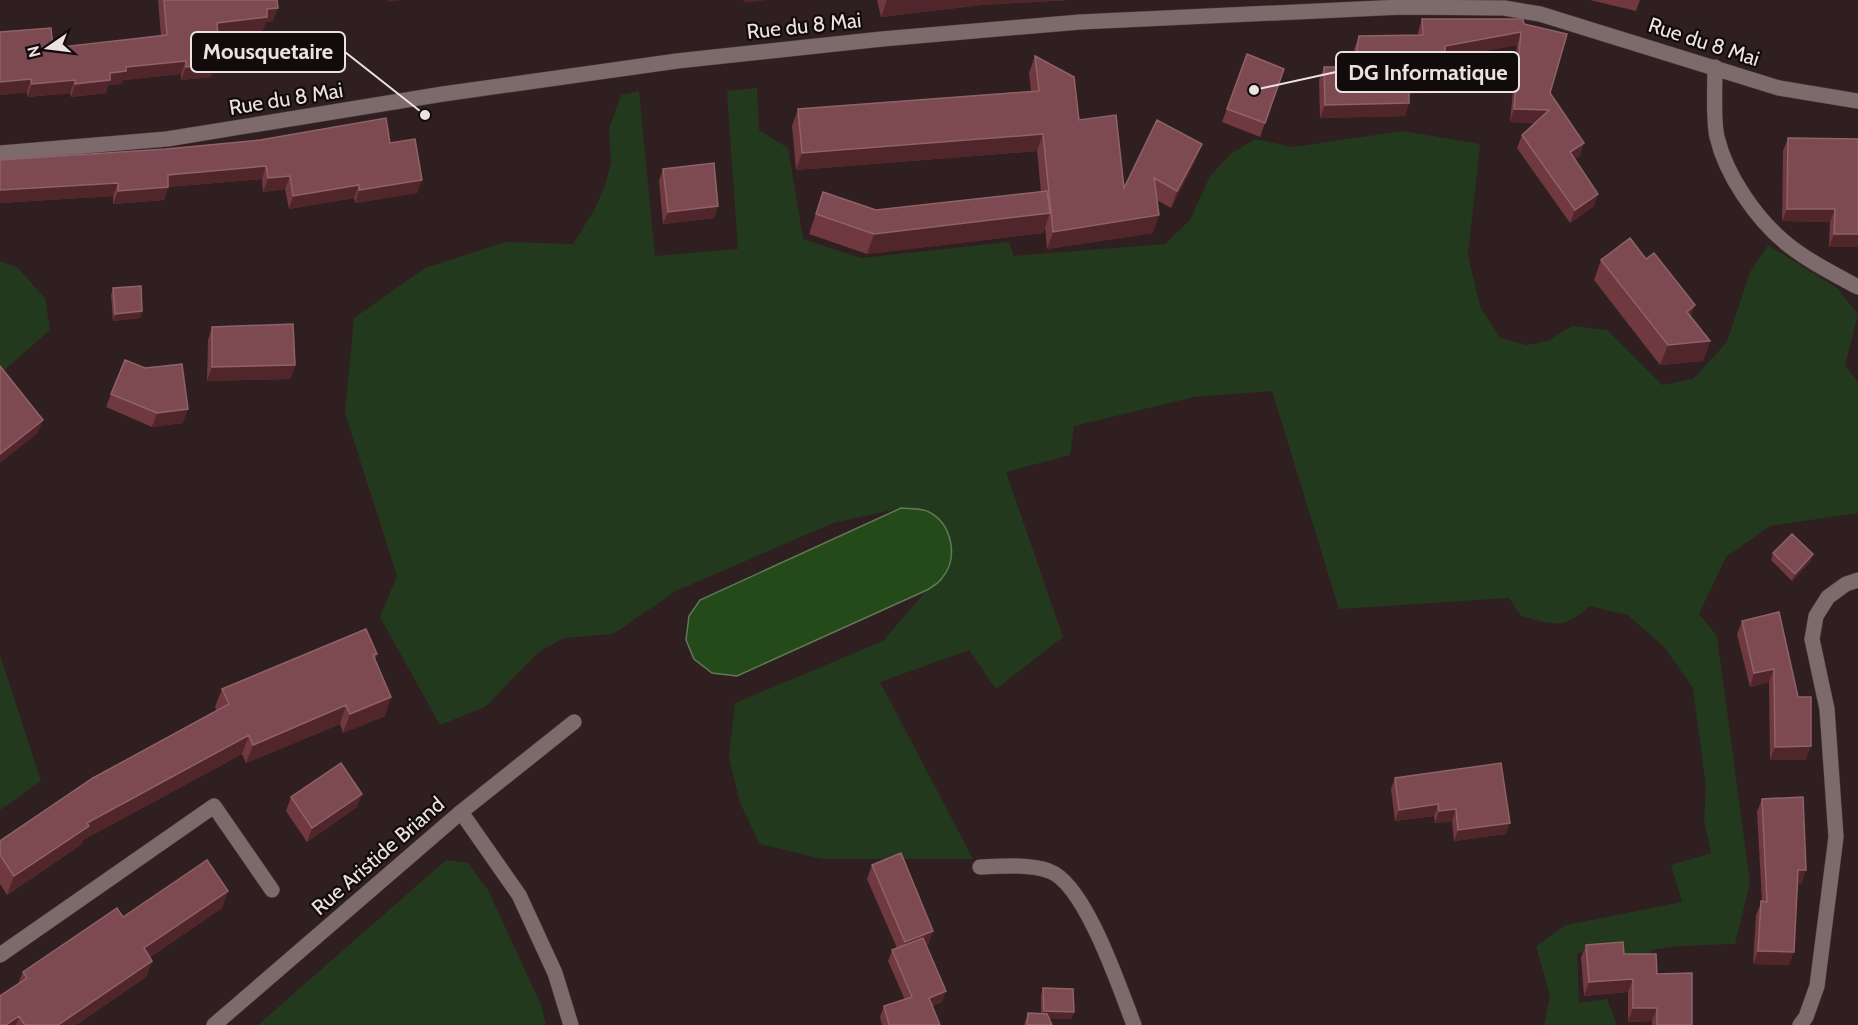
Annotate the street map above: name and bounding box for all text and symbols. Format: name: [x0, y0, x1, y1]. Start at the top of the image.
street label: Rue du 8 Mai: [745, 7, 863, 44]
street label: Rue du 8 Mai: [1646, 12, 1763, 71]
north arrow: [18, 18, 78, 78]
callout: Mousquetaire: [191, 32, 345, 72]
text: Mousquetaire: [203, 38, 333, 65]
text: N: [23, 44, 45, 59]
callout: DG Informatique: [1336, 52, 1519, 92]
text: DG Informatique: [1348, 59, 1508, 86]
street label: Rue du 8 Mai: [227, 77, 345, 120]
street label: Rue Aristide Briand: [306, 791, 449, 920]

